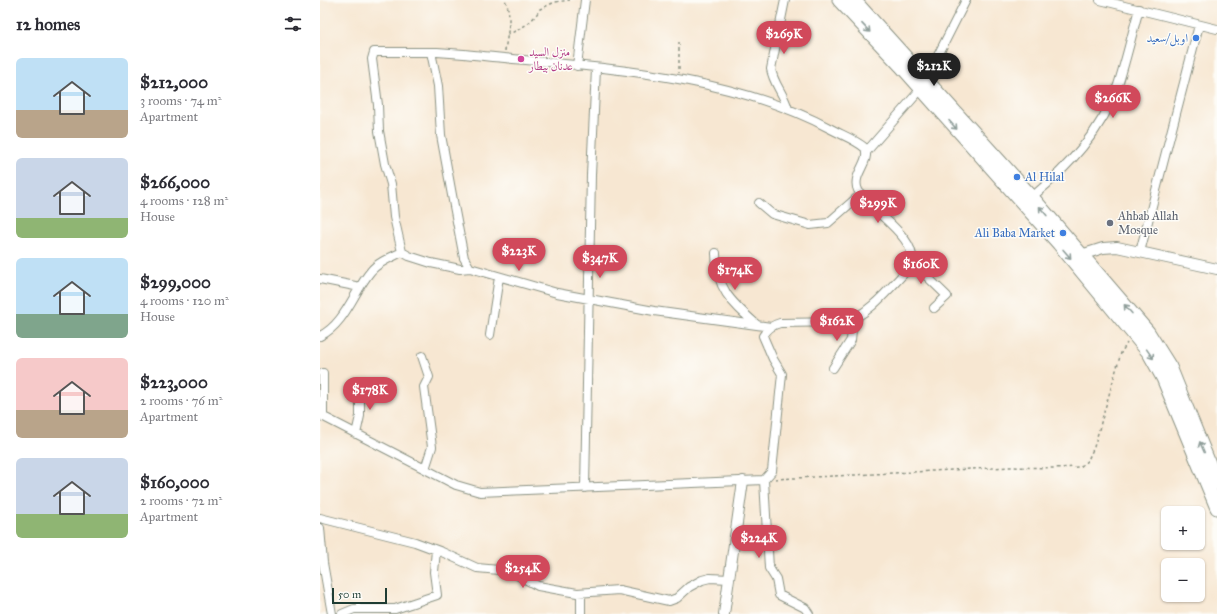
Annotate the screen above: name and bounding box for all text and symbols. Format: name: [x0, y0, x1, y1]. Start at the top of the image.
icon: filters: [282, 13, 304, 35]
text: 12 homes: [16, 14, 80, 35]
pin: $269K: [756, 21, 812, 55]
one-way arrow: [861, 23, 871, 33]
text: $269K: [765, 26, 803, 42]
place label: اوبل/سعيد: [1147, 31, 1188, 47]
marker: اوبل/سعيد: [1191, 33, 1201, 43]
place label: منزل السيد عدنان بيطار: [528, 45, 573, 73]
pin: $212K: [906, 53, 962, 87]
marker: منزل السيد عدنان بيطار: [516, 54, 526, 64]
text: $212K: [917, 58, 951, 74]
text: $212,000: [140, 72, 208, 93]
icon: home: [48, 74, 96, 122]
pin: $266K: [1085, 85, 1141, 119]
text: $266K: [1095, 90, 1131, 106]
text: 3 rooms · 74 m²: [140, 93, 222, 109]
text: Apartment: [140, 109, 198, 125]
one-way arrow: [948, 120, 958, 130]
place label: Al Hilal: [1024, 170, 1065, 184]
text: $266,000: [140, 172, 210, 193]
marker: Al Hilal: [1012, 172, 1022, 182]
icon: home: [48, 174, 96, 222]
pin: $299K: [850, 190, 906, 224]
text: 4 rooms · 128 m²: [140, 193, 228, 209]
text: $299K: [859, 195, 897, 211]
one-way arrow: [1039, 205, 1048, 216]
text: House: [140, 209, 175, 225]
place label: Ahbab Allah Mosque: [1117, 209, 1179, 238]
marker: Ahbab Allah Mosque: [1105, 218, 1115, 228]
place label: Ali Baba Market: [974, 226, 1056, 240]
marker: Ali Baba Market: [1058, 228, 1068, 238]
pin: $223K: [491, 238, 547, 272]
text: $223K: [501, 243, 537, 259]
pin: $347K: [572, 245, 628, 279]
one-way arrow: [1062, 248, 1071, 258]
text: $347K: [582, 250, 618, 266]
pin: $160K: [893, 251, 949, 285]
text: $160K: [903, 256, 939, 272]
pin: $174K: [707, 257, 763, 291]
text: $174K: [717, 262, 753, 278]
text: $299,000: [140, 272, 211, 293]
icon: home: [48, 274, 96, 322]
text: 4 rooms · 120 m²: [140, 293, 229, 309]
one-way arrow: [1123, 304, 1133, 314]
pin: $162K: [809, 308, 865, 342]
text: House: [140, 309, 175, 325]
text: $162K: [819, 313, 855, 329]
one-way arrow: [1146, 348, 1154, 359]
text: $223,000: [140, 372, 208, 393]
icon: home: [48, 374, 96, 422]
pin: $178K: [342, 377, 398, 411]
text: $178K: [352, 382, 388, 398]
text: 2 rooms · 76 m²: [140, 393, 222, 409]
text: Apartment: [140, 409, 198, 425]
one-way arrow: [1198, 441, 1205, 453]
text: $160,000: [140, 472, 210, 493]
icon: home: [48, 474, 96, 522]
text: 2 rooms · 72 m²: [140, 493, 222, 509]
map controls: [1161, 506, 1205, 602]
button: +: [1161, 506, 1205, 550]
text: Apartment: [140, 509, 198, 525]
pin: $224K: [731, 525, 787, 559]
text: $224K: [740, 530, 778, 546]
pin: $254K: [495, 555, 551, 589]
button: −: [1161, 558, 1205, 602]
text: $254K: [505, 560, 541, 576]
scale bar: [332, 586, 387, 605]
text: 50 m: [338, 588, 361, 601]

